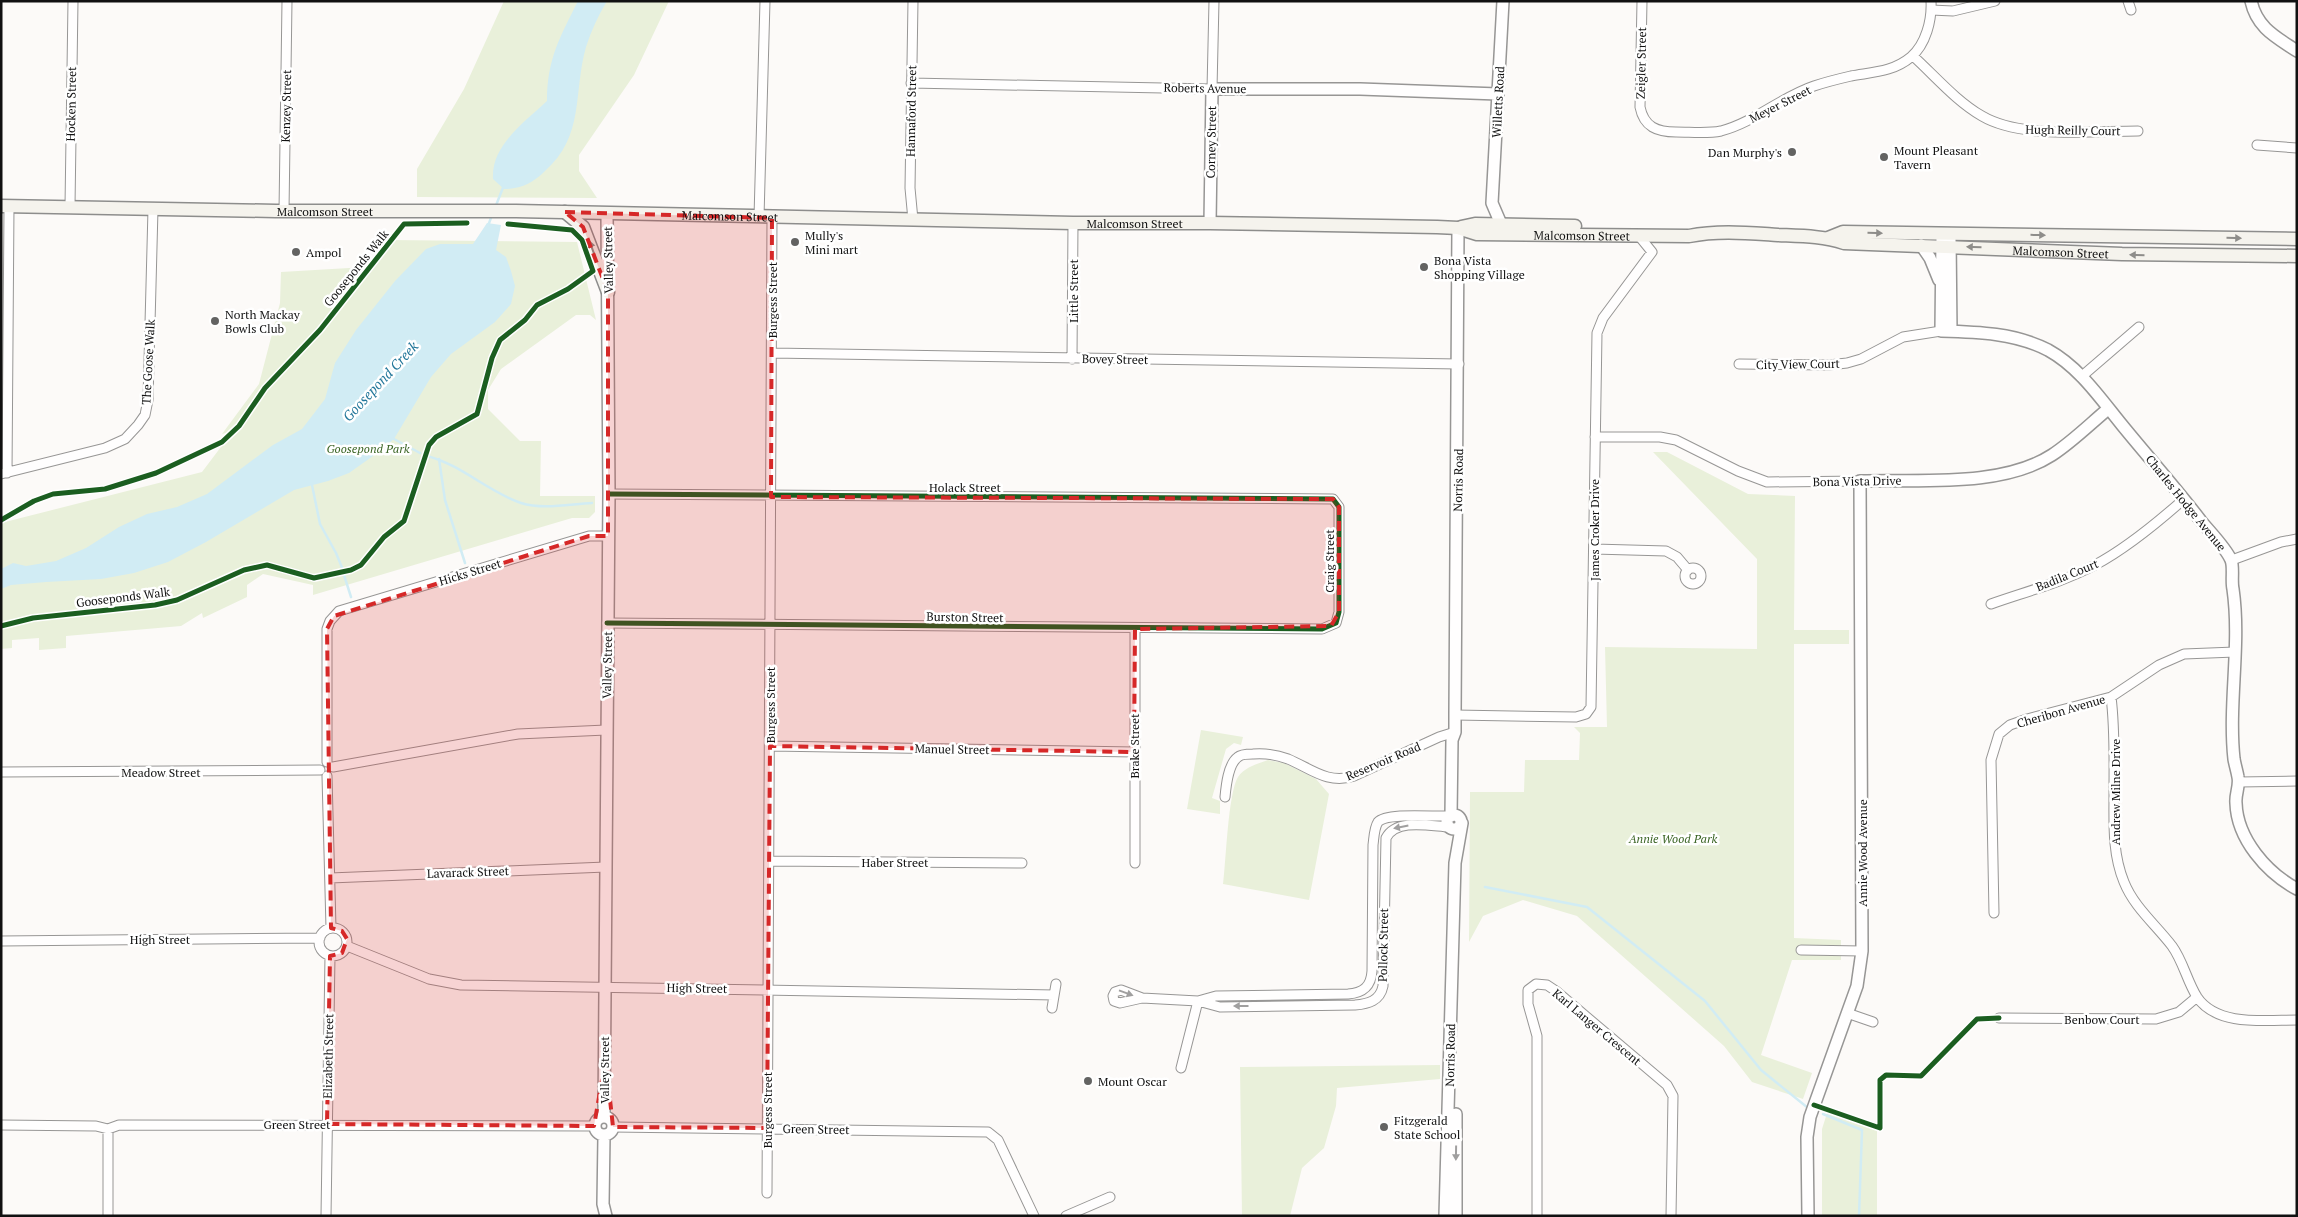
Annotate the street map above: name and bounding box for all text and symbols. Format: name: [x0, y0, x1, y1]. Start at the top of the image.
street label: Zeigler Street: [1633, 26, 1649, 99]
street label: Hannaford Street: [903, 64, 919, 157]
street label: Willetts Road: [1489, 65, 1507, 138]
street label: Hocken Street: [63, 66, 79, 142]
street label: Kenzey Street: [278, 69, 294, 143]
street label: Roberts Avenue: [1163, 80, 1247, 96]
street label: Meyer Street: [1746, 82, 1814, 126]
street label: Corney Street: [1203, 105, 1219, 178]
street label: Hugh Reilly Court: [2025, 122, 2121, 138]
place label: Mount Pleasant Tavern: [1894, 143, 1979, 172]
place label: Dan Murphy's: [1708, 145, 1782, 160]
marker: Dan Murphy's: [1786, 146, 1798, 158]
marker: Mount Pleasant Tavern: [1878, 151, 1890, 163]
street label: Malcomson Street: [277, 204, 374, 219]
street label: Malcomson Street: [682, 207, 779, 224]
street label: Malcomson Street: [1087, 216, 1184, 231]
street label: Gooseponds Walk: [320, 226, 392, 309]
street label: Valley Street: [600, 226, 616, 294]
street label: Malcomson Street: [1534, 227, 1631, 243]
place label: Mully's Mini mart: [805, 228, 859, 257]
one-way arrow: [1867, 229, 1883, 237]
one-way arrow: [2030, 231, 2046, 239]
one-way arrow: [2226, 234, 2242, 242]
marker: Mully's Mini mart: [789, 236, 801, 248]
one-way arrow: [588, 240, 596, 255]
one-way arrow: [1966, 242, 1982, 250]
street label: Malcomson Street: [2012, 242, 2110, 261]
place label: Ampol: [306, 245, 342, 260]
marker: Ampol: [290, 246, 302, 258]
one-way arrow: [2128, 251, 2144, 259]
place label: Bona Vista Shopping Village: [1434, 253, 1525, 282]
street label: Little Street: [1066, 259, 1081, 323]
street label: Burgess Street: [765, 261, 780, 338]
marker: Bona Vista Shopping Village: [1418, 261, 1430, 273]
place label: North Mackay Bowls Club: [225, 307, 301, 336]
marker: North Mackay Bowls Club: [209, 315, 221, 327]
street label: The Goose Walk: [138, 318, 158, 405]
water label: Goosepond Creek: [338, 337, 422, 425]
street label: Bovey Street: [1082, 351, 1149, 367]
street label: City View Court: [1756, 356, 1841, 372]
park label: Goosepond Park: [326, 441, 410, 456]
street label: Norris Road: [1450, 448, 1466, 512]
street label: Charles Hodge Avenue: [2143, 452, 2229, 554]
street label: Bona Vista Drive: [1812, 473, 1902, 489]
street label: James Croker Drive: [1587, 479, 1602, 581]
street label: Holack Street: [929, 480, 1001, 495]
street label: Craig Street: [1322, 529, 1337, 593]
street label: Hicks Street: [437, 555, 503, 589]
street label: Badila Court: [2033, 555, 2101, 594]
street label: Gooseponds Walk: [75, 584, 172, 610]
street label: Burston Street: [926, 609, 1004, 625]
street label: Valley Street: [599, 631, 615, 699]
street label: Burgess Street: [763, 666, 778, 743]
street label: Cheribon Avenue: [2015, 691, 2107, 731]
street label: Brake Street: [1127, 713, 1142, 779]
street label: Reservoir Road: [1343, 738, 1423, 784]
street label: Andrew Milne Drive: [2108, 739, 2123, 845]
street label: Manuel Street: [914, 741, 990, 757]
street label: Meadow Street: [121, 765, 201, 780]
street label: Annie Wood Avenue: [1855, 799, 1870, 907]
one-way arrow: [1392, 824, 1408, 832]
park label: Annie Wood Park: [1628, 831, 1718, 846]
street label: Haber Street: [862, 855, 929, 870]
street label: Lavarack Street: [427, 863, 510, 881]
street label: Pollock Street: [1375, 907, 1391, 982]
street label: High Street: [130, 932, 191, 947]
street label: High Street: [667, 980, 728, 996]
street label: Karl Langer Crescent: [1550, 986, 1645, 1069]
one-way arrow: [1119, 989, 1134, 997]
one-way arrow: [1233, 1002, 1249, 1010]
street label: Benbow Court: [2064, 1012, 2140, 1027]
street label: Elizabeth Street: [320, 1013, 336, 1099]
street label: Norris Road: [1442, 1023, 1458, 1087]
street label: Valley Street: [597, 1036, 612, 1104]
street label: Burgess Street: [760, 1071, 775, 1148]
place label: Mount Oscar: [1098, 1074, 1167, 1089]
marker: Mount Oscar: [1082, 1075, 1094, 1087]
place label: Fitzgerald State School: [1394, 1113, 1461, 1142]
street label: Green Street: [264, 1117, 331, 1132]
street label: Green Street: [782, 1121, 850, 1137]
marker: Fitzgerald State School: [1378, 1121, 1390, 1133]
one-way arrow: [1452, 1146, 1460, 1162]

